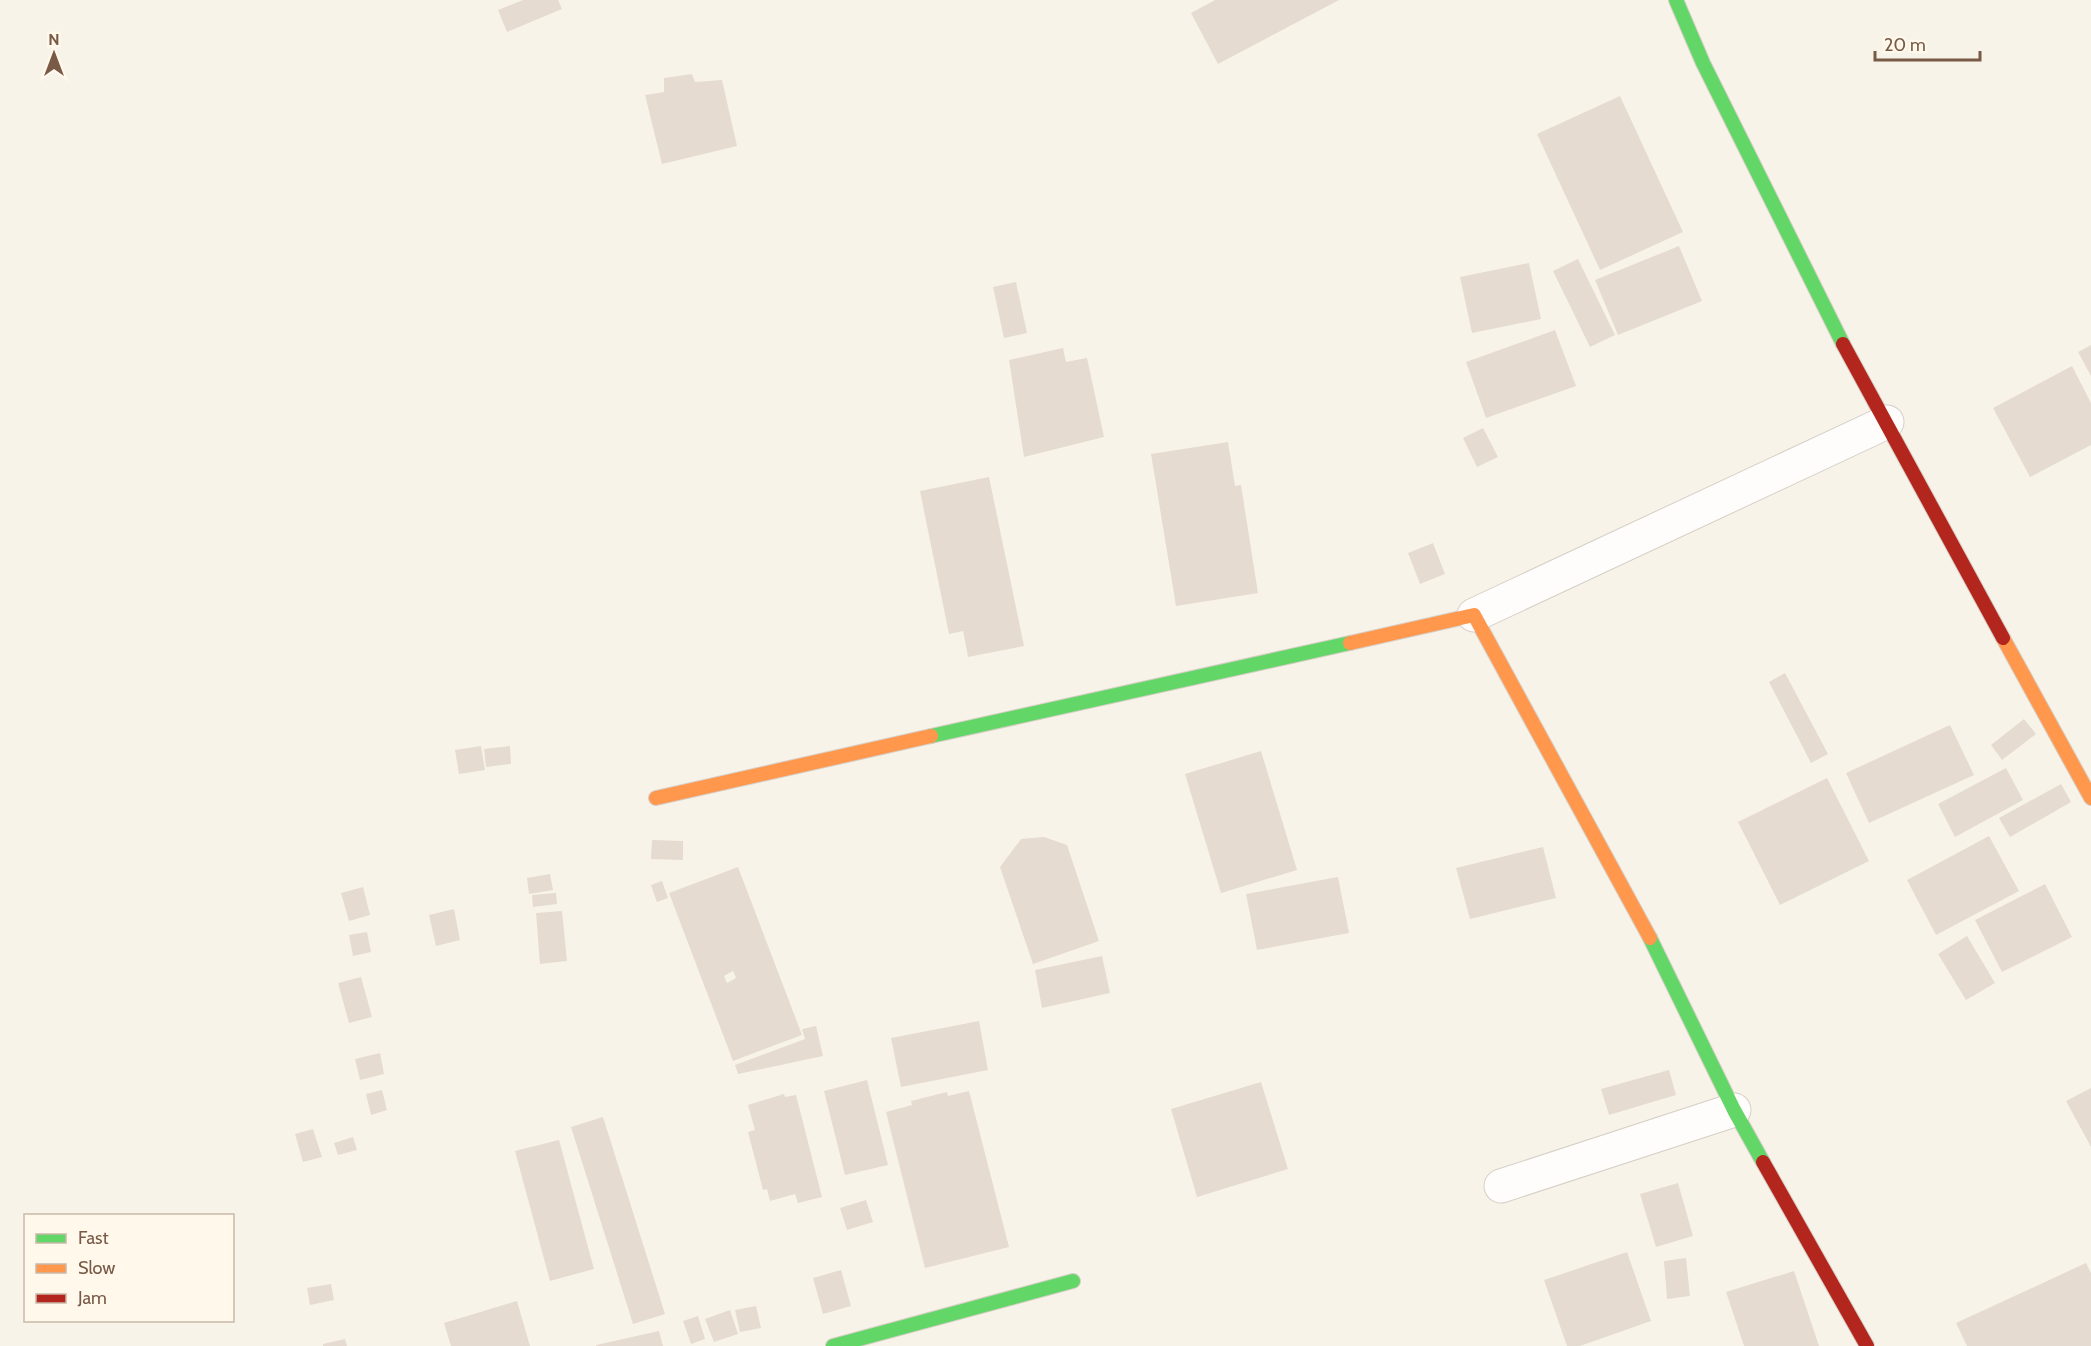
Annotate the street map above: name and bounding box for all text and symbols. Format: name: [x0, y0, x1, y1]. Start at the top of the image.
north arrow: [24, 24, 84, 84]
scale bar: [1875, 24, 1980, 62]
text: N: [48, 30, 60, 49]
text: 20 m: [1884, 34, 1926, 56]
legend: [24, 1214, 234, 1322]
text: Fast: [78, 1227, 109, 1249]
text: Slow: [78, 1257, 115, 1279]
text: Jam: [77, 1287, 107, 1309]

